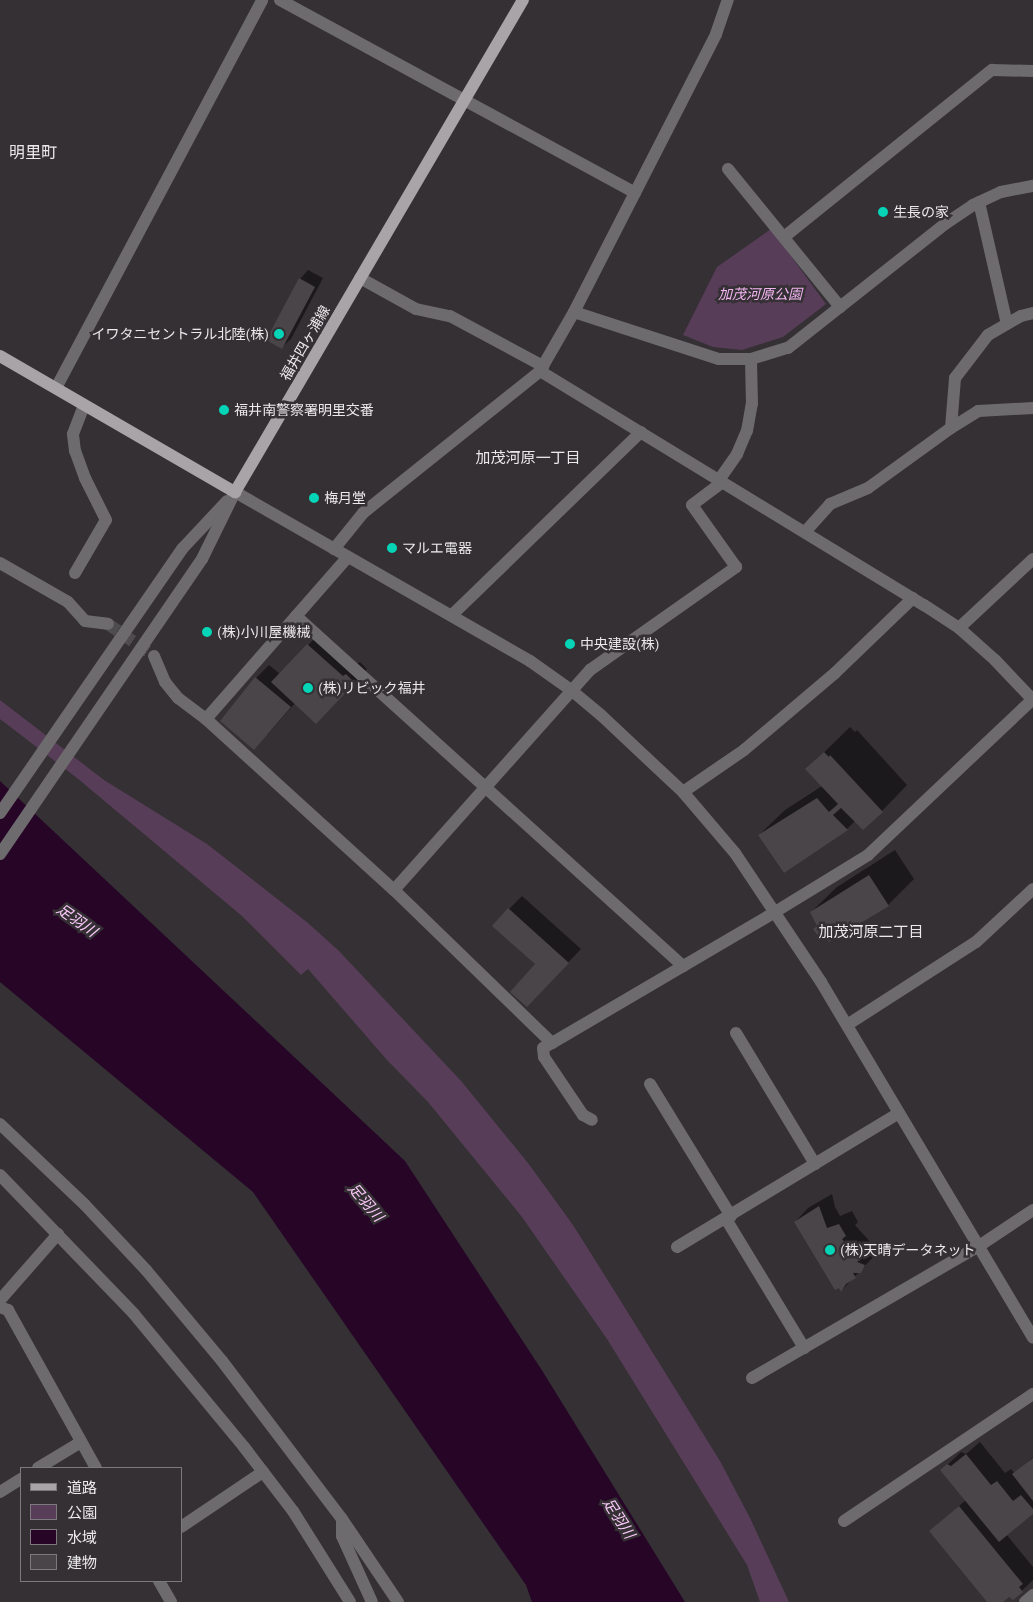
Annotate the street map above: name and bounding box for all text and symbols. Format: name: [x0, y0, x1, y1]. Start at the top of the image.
district label: 明里町: [9, 142, 57, 162]
place label: 生長の家: [893, 204, 949, 220]
marker: 生長の家: [877, 206, 889, 218]
park label: 加茂河原公園: [718, 286, 802, 302]
street label: 福井四ヶ浦線: [277, 302, 333, 384]
place label: イワタニセントラル北陸(株): [92, 326, 269, 342]
marker: イワタニセントラル北陸(株): [273, 328, 285, 340]
place label: 福井南警察署明里交番: [234, 402, 374, 418]
marker: 福井南警察署明里交番: [218, 404, 230, 416]
district label: 加茂河原一丁目: [476, 449, 580, 467]
place label: 梅月堂: [324, 490, 366, 506]
marker: 梅月堂: [308, 492, 320, 504]
place label: マルエ電器: [402, 540, 472, 556]
marker: マルエ電器: [386, 542, 398, 554]
place label: (株)小川屋機械: [217, 624, 310, 640]
marker: (株)小川屋機械: [201, 626, 213, 638]
place label: 中央建設(株): [580, 636, 659, 652]
marker: 中央建設(株): [564, 638, 576, 650]
place label: (株)リビック福井: [318, 680, 425, 696]
marker: (株)リビック福井: [302, 682, 314, 694]
water label: 足羽川: [53, 900, 101, 940]
district label: 加茂河原二丁目: [819, 923, 923, 941]
water label: 足羽川: [344, 1179, 388, 1225]
place label: (株)天晴データネット: [840, 1242, 975, 1258]
marker: (株)天晴データネット: [824, 1244, 836, 1256]
legend: [20, 1467, 182, 1582]
text: 道路: [67, 1477, 97, 1498]
water label: 足羽川: [599, 1494, 639, 1542]
text: 公園: [67, 1502, 97, 1523]
text: 水域: [67, 1527, 97, 1548]
text: 建物: [67, 1552, 97, 1573]

